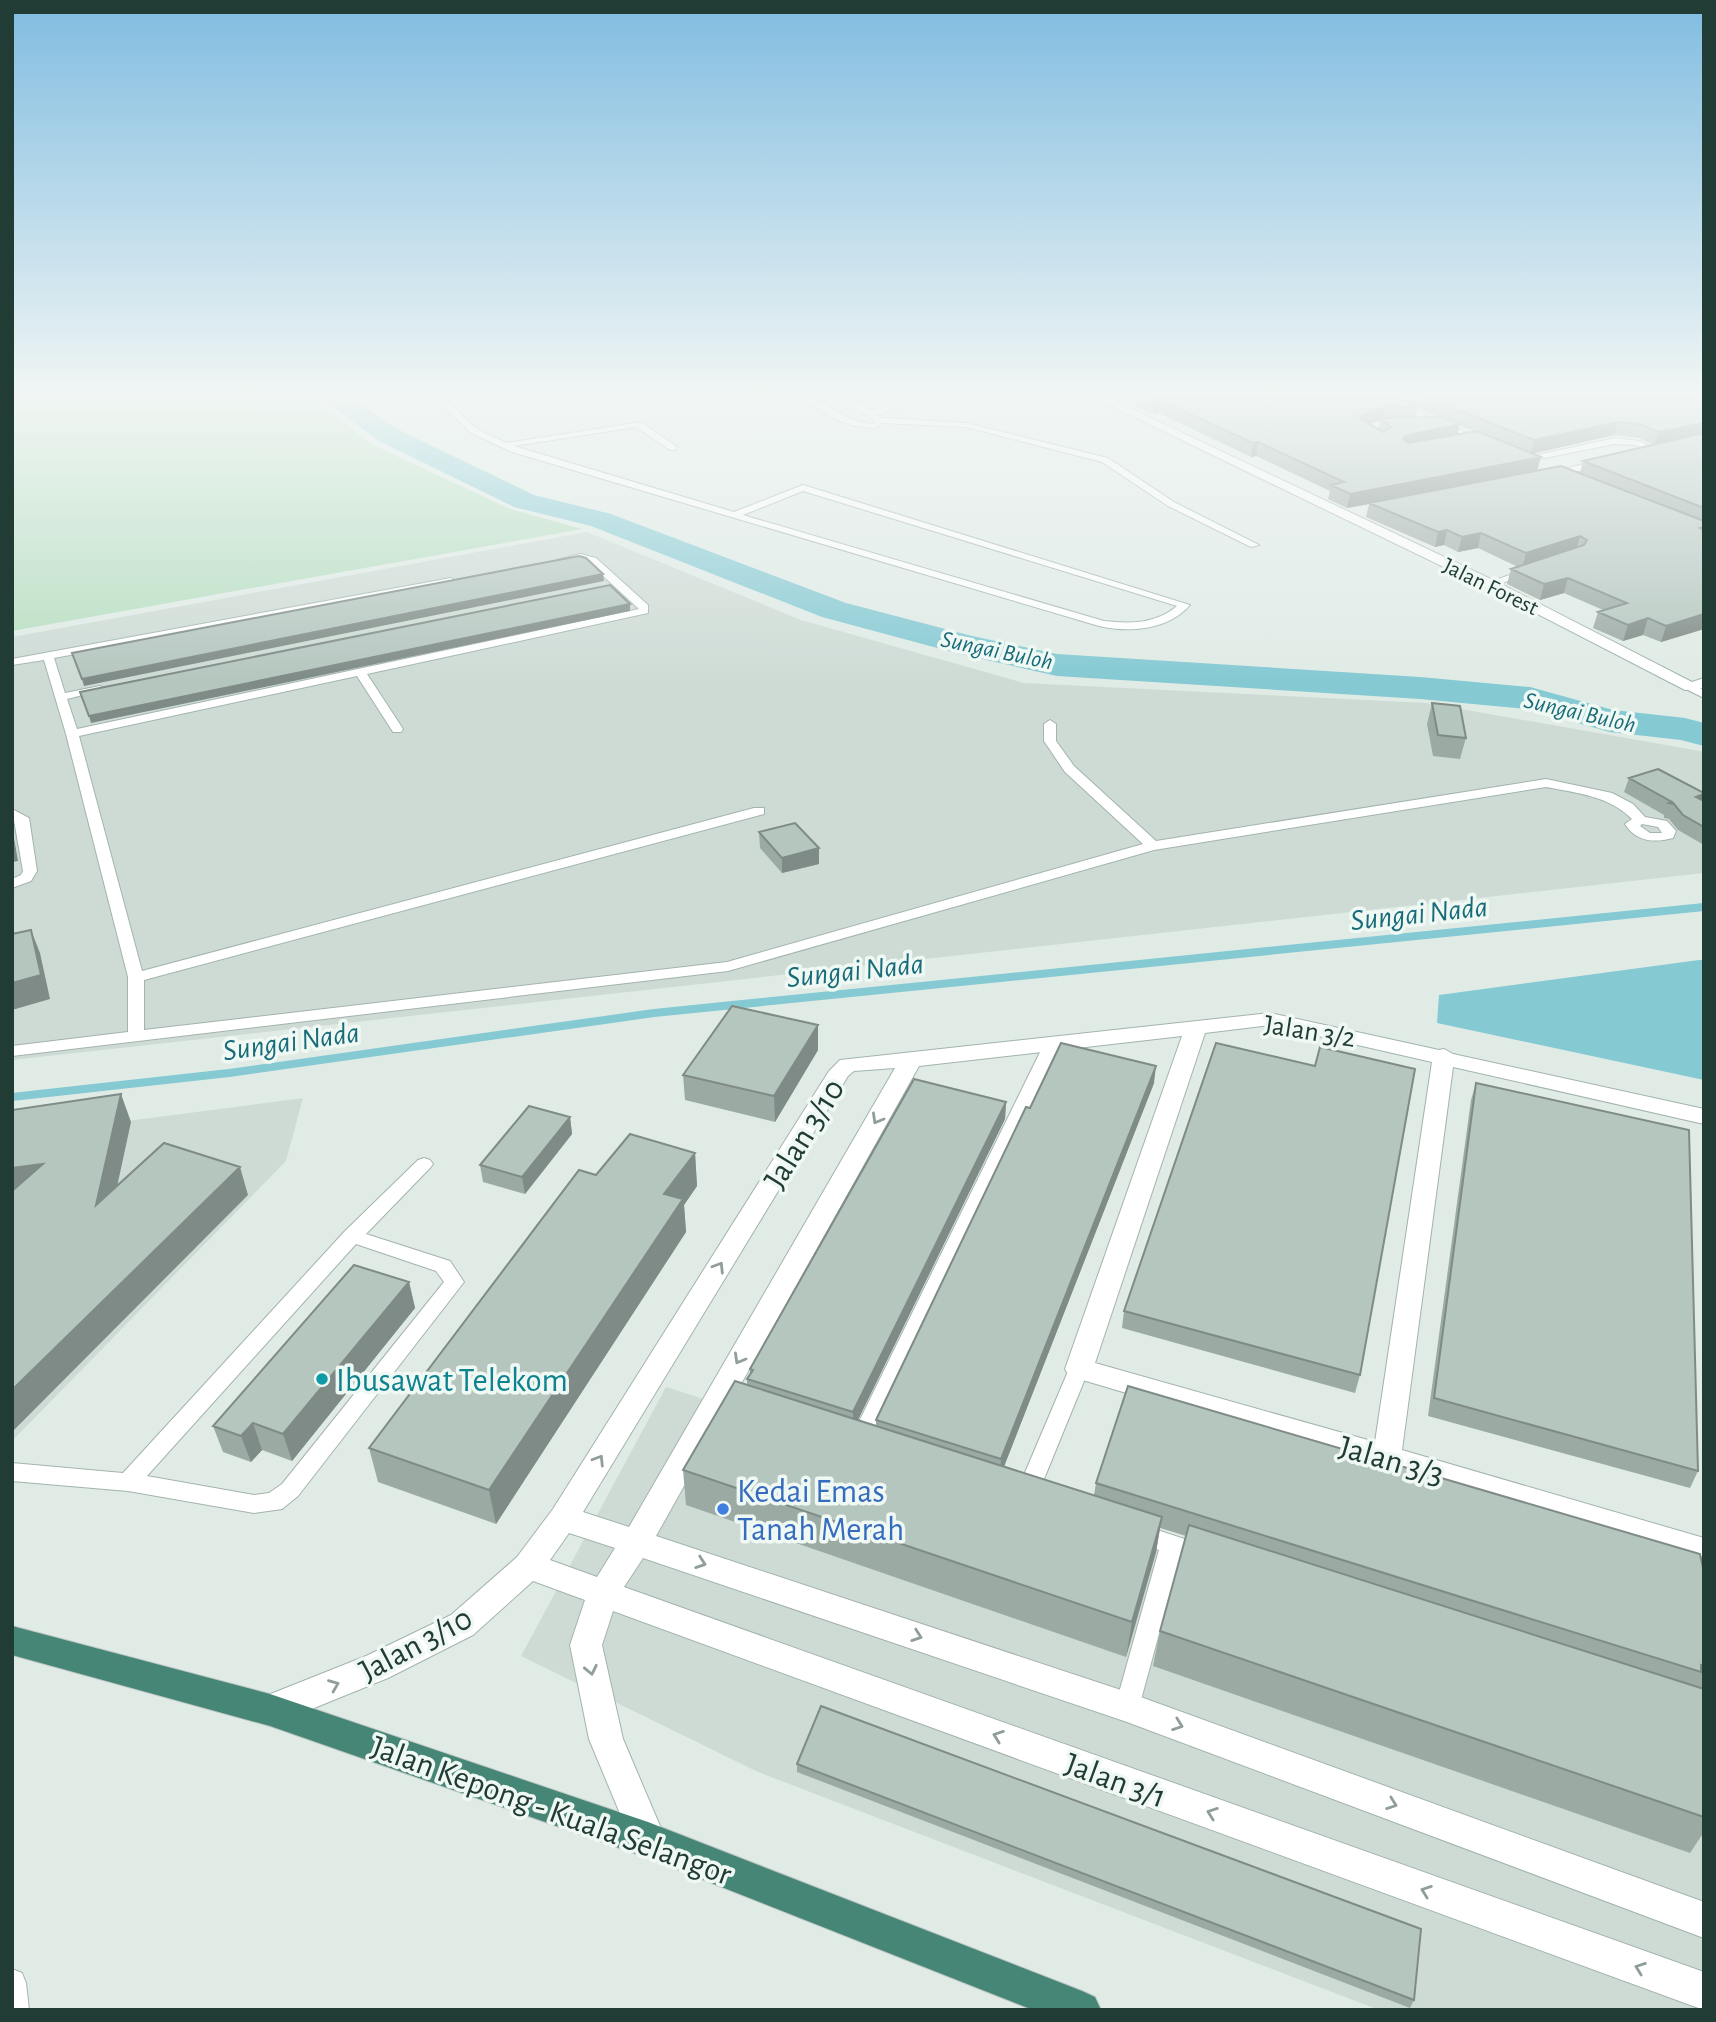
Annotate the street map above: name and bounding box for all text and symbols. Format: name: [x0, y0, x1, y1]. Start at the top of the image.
street label: Jalan Forest: [1439, 554, 1542, 621]
water label: Sungai Buloh: [939, 627, 1055, 675]
water label: Sungai Buloh: [1522, 688, 1638, 737]
water label: Sungai Nada: [1349, 892, 1489, 936]
water label: Sungai Nada: [785, 949, 925, 993]
street label: Jalan 3/2: [1262, 1011, 1357, 1053]
water label: Sungai Nada: [221, 1018, 361, 1066]
street label: Jalan 3/10: [759, 1074, 851, 1195]
one-way arrow: [872, 1112, 885, 1125]
one-way arrow: [710, 1261, 723, 1274]
one-way arrow: [734, 1352, 747, 1365]
place label: Ibusawat Telekom: [336, 1365, 568, 1398]
marker: Ibusawat Telekom: [314, 1371, 330, 1387]
street label: Jalan 3/3: [1335, 1431, 1447, 1492]
one-way arrow: [590, 1455, 603, 1468]
place label: Kedai Emas Tanah Merah: [737, 1476, 904, 1547]
marker: Kedai Emas Tanah Merah: [715, 1501, 731, 1517]
one-way arrow: [695, 1555, 707, 1569]
street label: Jalan 3/10: [354, 1602, 478, 1688]
one-way arrow: [910, 1628, 923, 1642]
one-way arrow: [583, 1664, 598, 1676]
one-way arrow: [327, 1679, 339, 1693]
one-way arrow: [1172, 1717, 1184, 1731]
one-way arrow: [992, 1730, 1004, 1744]
street label: Jalan Kepong - Kuala Selangor: [367, 1731, 736, 1892]
street label: Jalan 3/1: [1060, 1748, 1170, 1815]
one-way arrow: [1385, 1796, 1397, 1810]
one-way arrow: [1206, 1807, 1218, 1821]
one-way arrow: [1420, 1885, 1432, 1899]
one-way arrow: [1634, 1962, 1646, 1976]

